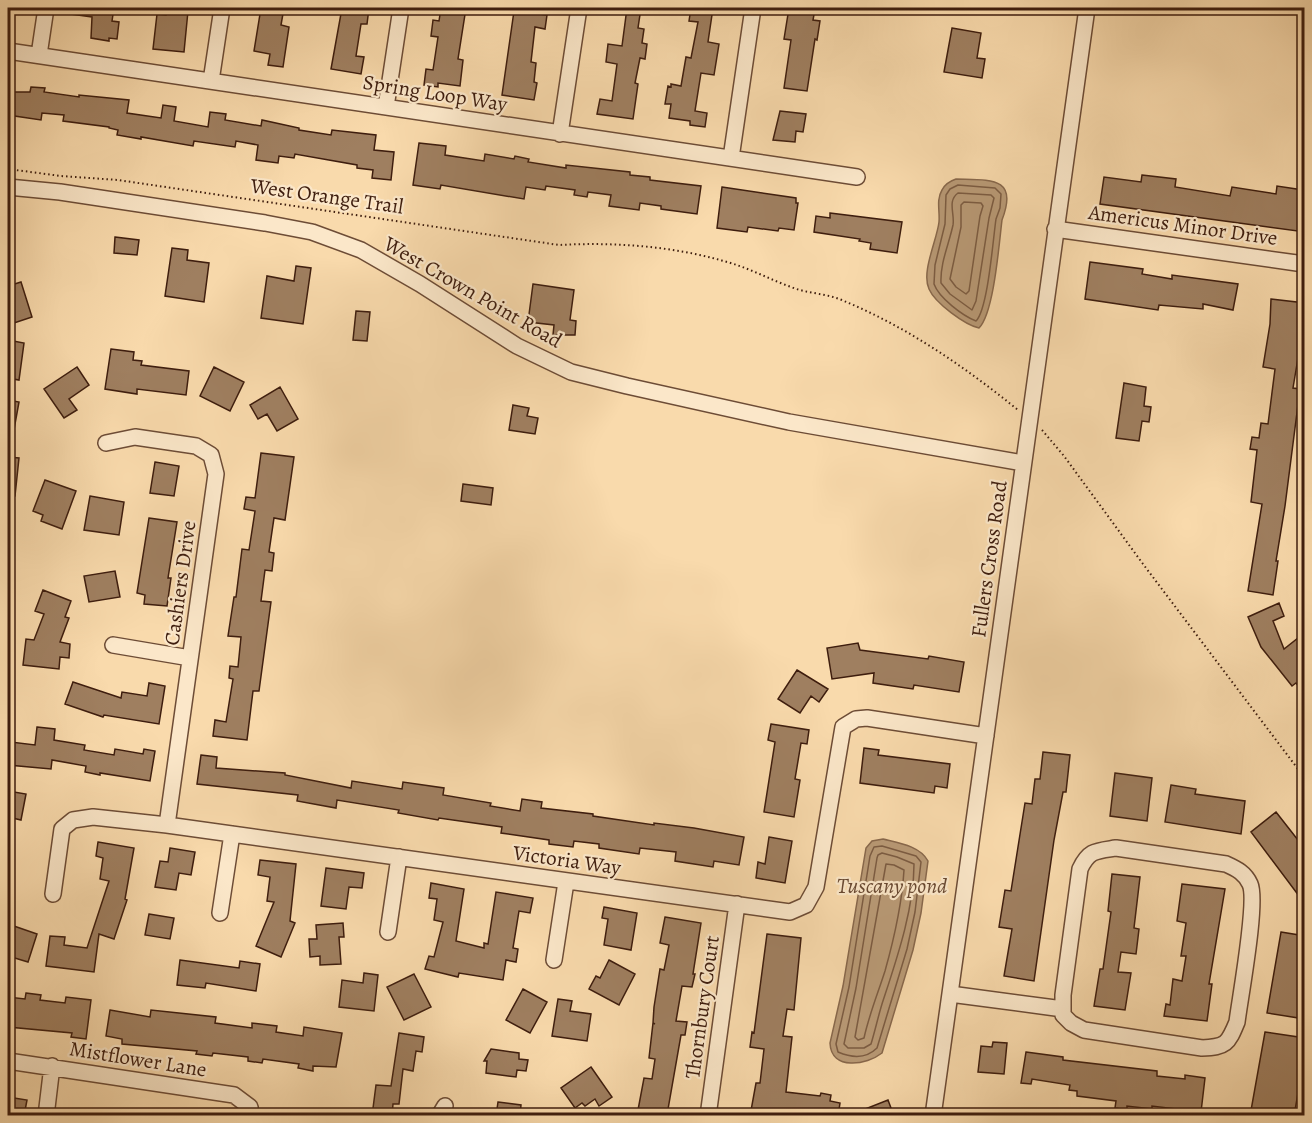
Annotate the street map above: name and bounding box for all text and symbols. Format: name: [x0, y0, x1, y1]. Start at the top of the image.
street label: Spring Loop Way: [361, 68, 510, 118]
street label: West Orange Trail: [248, 171, 405, 221]
street label: Americus Minor Drive: [1086, 198, 1279, 252]
street label: West Crown Point Road: [378, 229, 568, 355]
street label: Fullers Cross Road: [964, 478, 1014, 639]
street label: Cashiers Drive: [157, 519, 203, 647]
street label: Victoria Way: [510, 838, 623, 882]
water label: Tuscany pond: [837, 871, 947, 901]
street label: Thornbury Court: [678, 934, 726, 1080]
street label: Mistflower Lane: [67, 1034, 209, 1084]

